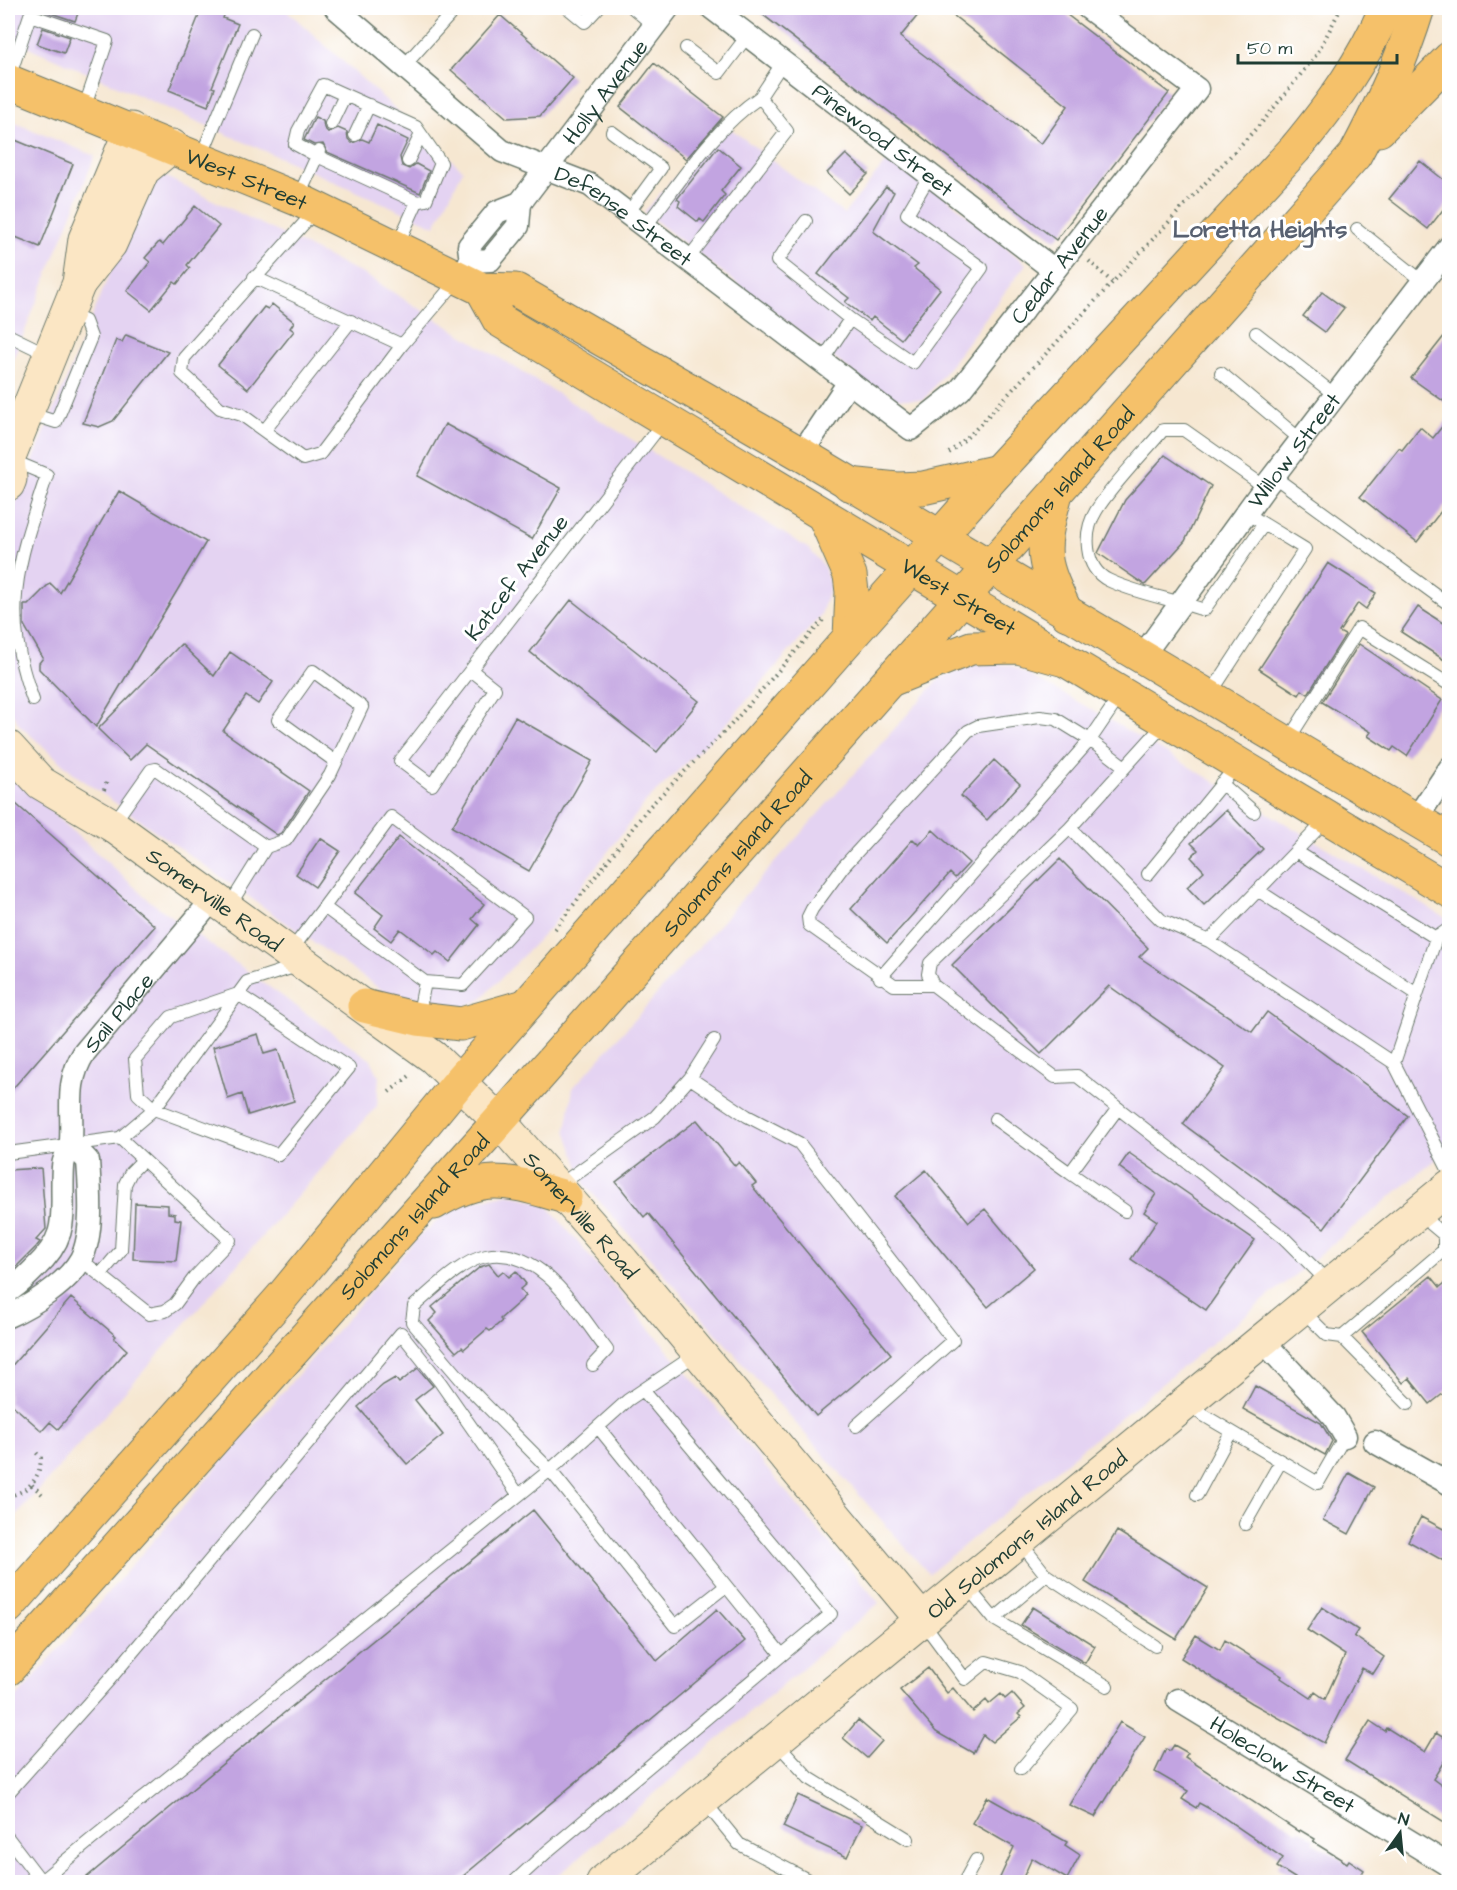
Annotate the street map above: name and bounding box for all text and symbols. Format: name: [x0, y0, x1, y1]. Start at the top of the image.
scale bar: [1238, 27, 1397, 65]
street label: Holly Avenue: [556, 33, 656, 151]
text: 50 m: [1247, 36, 1292, 61]
street label: Pinewood Street: [805, 76, 960, 205]
street label: West Street: [181, 141, 313, 219]
street label: Defense Street: [550, 159, 698, 275]
street label: Cedar Avenue: [1004, 200, 1116, 331]
district label: Loretta Heights: [1173, 213, 1347, 248]
street label: Willow Street: [1241, 387, 1349, 515]
street label: Solomons Island Road: [978, 400, 1142, 580]
street label: Katcef Avenue: [458, 508, 576, 648]
street label: West Street: [895, 551, 1022, 644]
street label: Solomons Island Road: [655, 764, 820, 944]
street label: Somerville Road: [140, 841, 288, 960]
street label: Sail Place: [77, 966, 162, 1060]
street label: Solomons Island Road: [332, 1127, 498, 1307]
street label: Somerville Road: [516, 1145, 645, 1286]
street label: Old Solomons Island Road: [920, 1443, 1134, 1627]
street label: Holeclow Street: [1204, 1709, 1361, 1822]
north arrow: [1370, 1803, 1430, 1863]
text: N: [1396, 1808, 1411, 1831]

